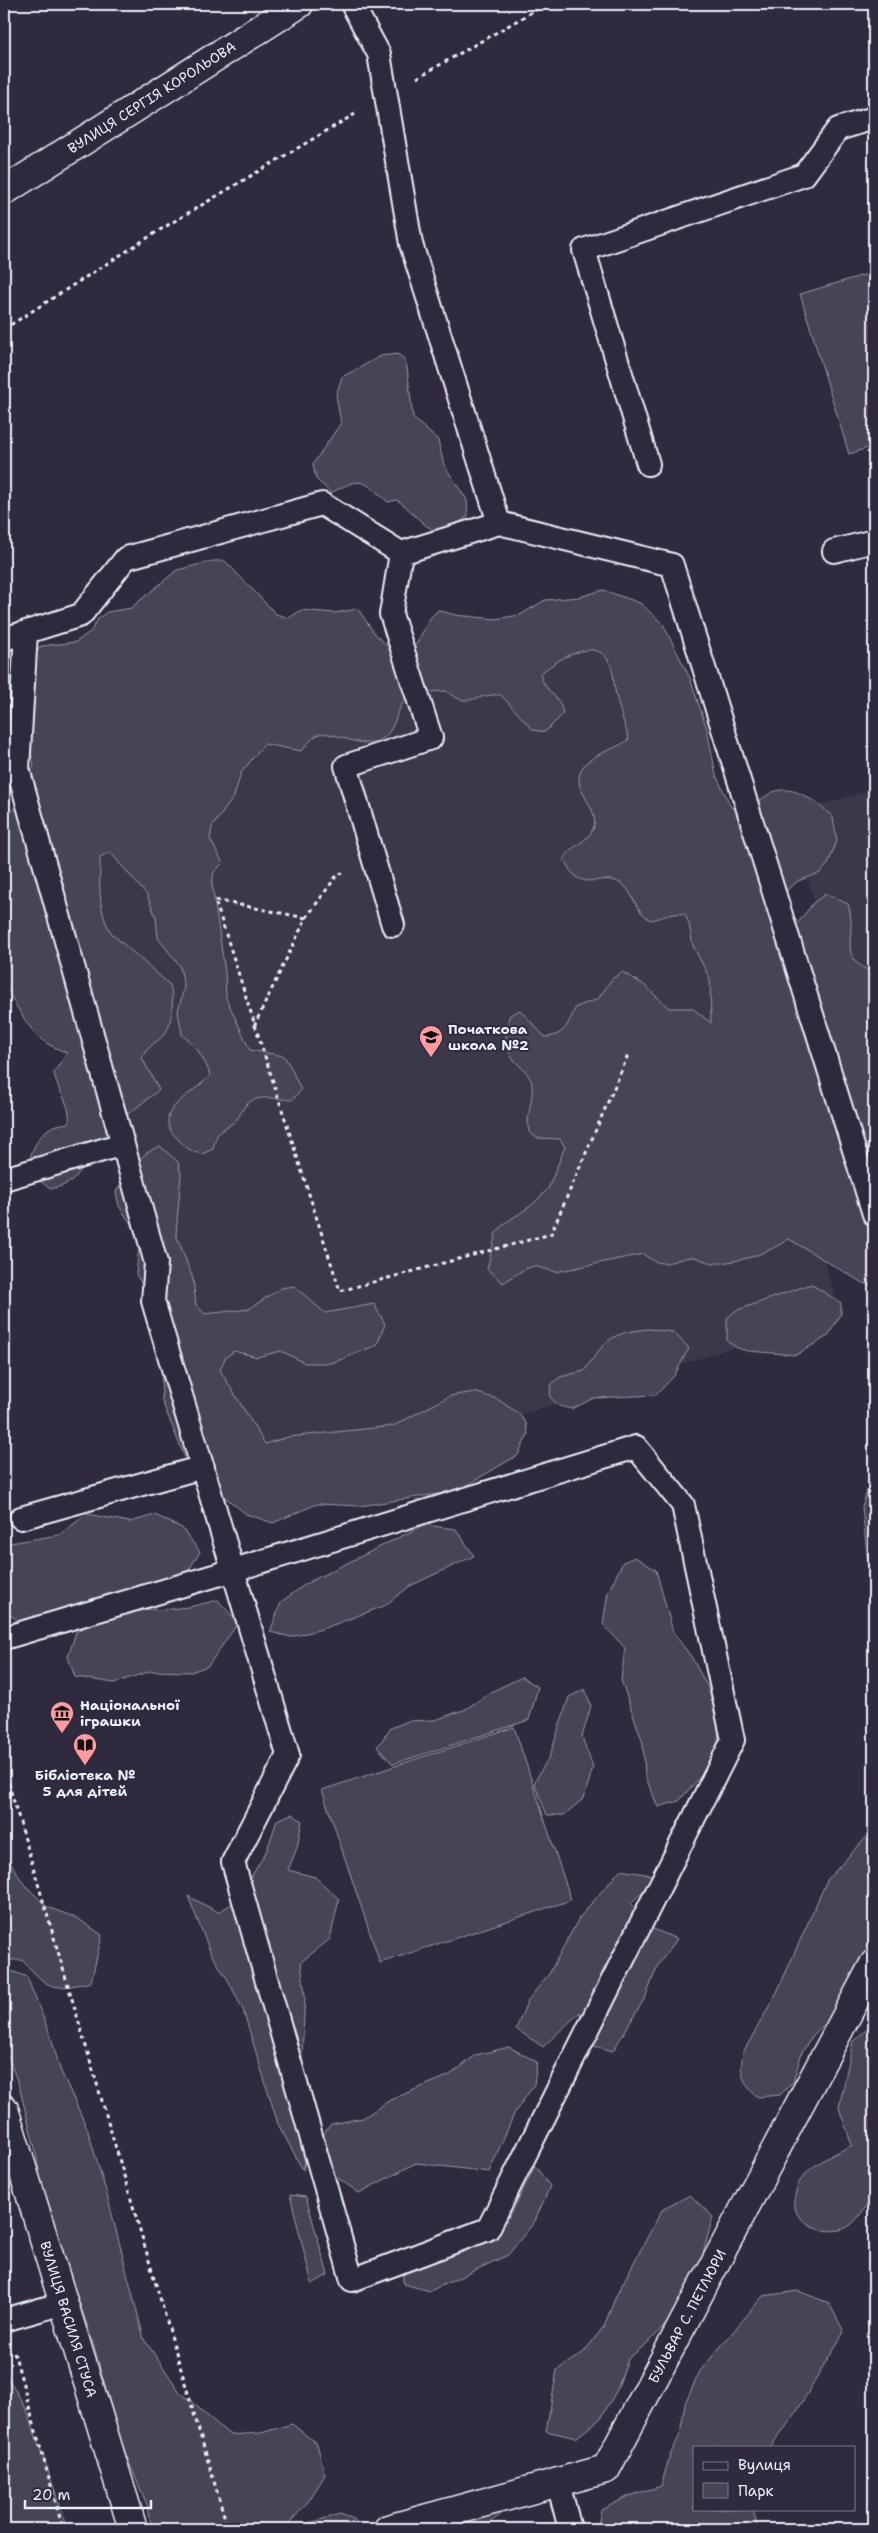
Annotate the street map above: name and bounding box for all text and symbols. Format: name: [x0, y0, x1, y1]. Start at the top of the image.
street label: ВУЛИЦЯ СЕРГІЯ КОРОЛЬОВА: [64, 37, 239, 157]
place label: Початкова школа №2: [448, 1020, 529, 1054]
school or university icon: Початкова школа №2: [418, 1024, 444, 1058]
place label: Національної іграшки: [80, 1696, 180, 1730]
museum icon: Національної іграшки: [49, 1700, 75, 1734]
library icon: Бібліотека № 5 для дітей: [72, 1732, 98, 1766]
place label: Бібліотека № 5 для дітей: [35, 1766, 136, 1800]
street label: ВУЛИЦЯ ВАСИЛЯ СТУСА: [36, 2239, 101, 2400]
street label: БУЛЬВАР C. ПЕТЛЮРИ: [644, 2246, 730, 2386]
legend: [693, 2446, 856, 2510]
text: Вулиця: [738, 2455, 791, 2475]
scale bar: [25, 2478, 151, 2510]
text: Парк: [738, 2481, 774, 2501]
text: 20 m: [32, 2485, 71, 2505]

